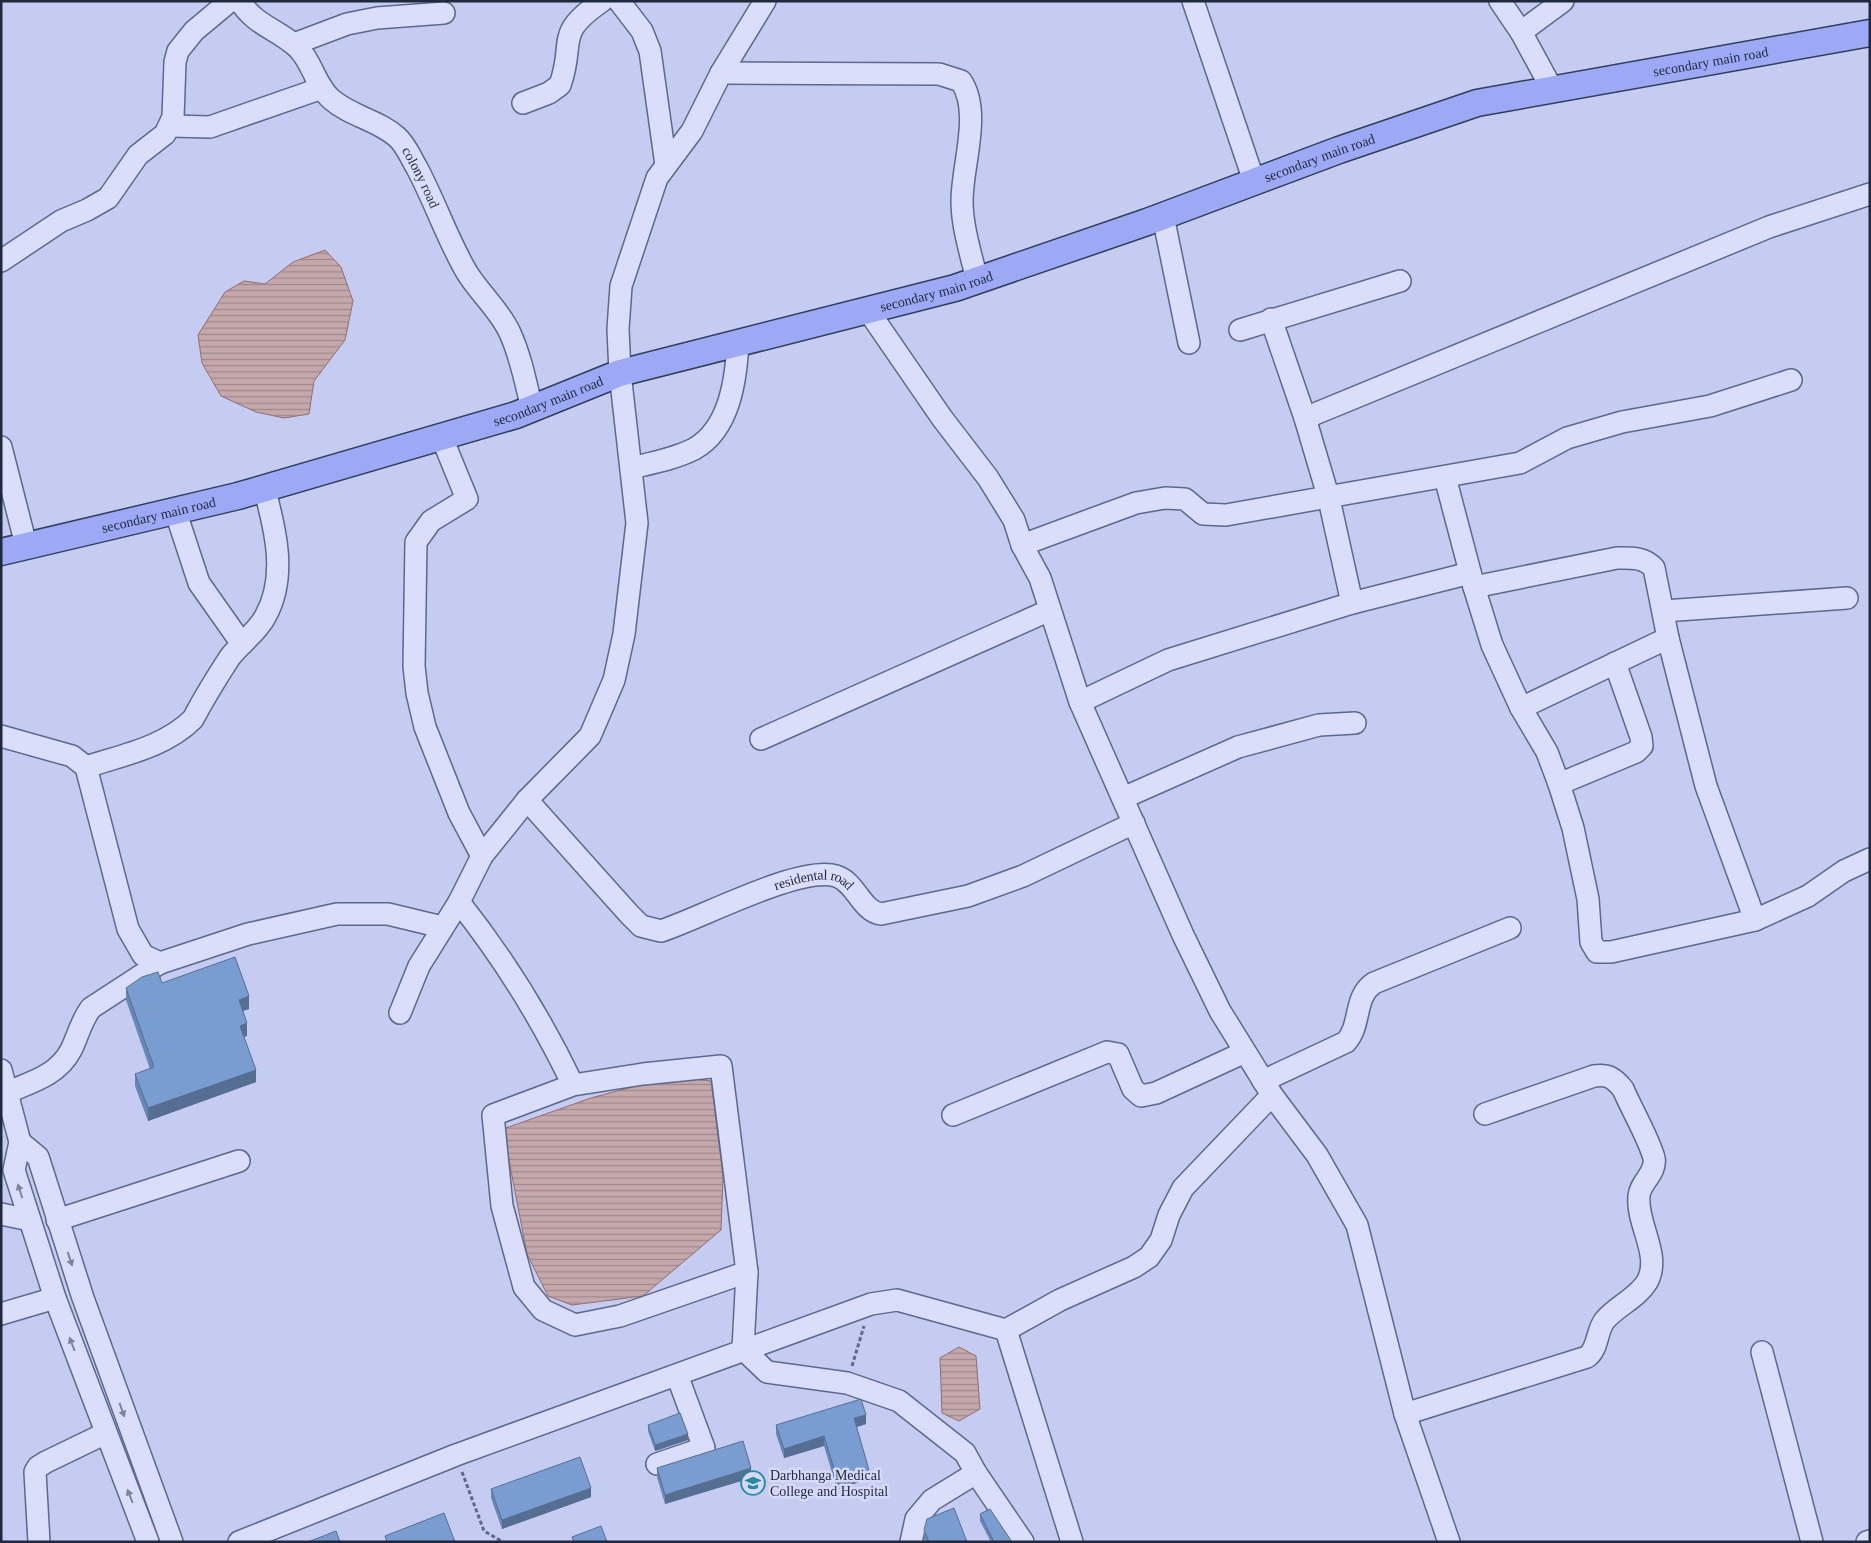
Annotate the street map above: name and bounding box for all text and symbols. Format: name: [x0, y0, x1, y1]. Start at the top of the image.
street label: secondary main road: [1652, 44, 1769, 79]
street label: secondary main road: [1262, 131, 1377, 185]
street label: colony road: [399, 144, 442, 210]
street label: secondary main road: [878, 269, 995, 315]
street label: secondary main road: [492, 374, 605, 429]
street label: secondary main road: [100, 495, 217, 536]
street label: residental road: [772, 867, 857, 893]
one-way arrow: [16, 1183, 24, 1198]
one-way arrow: [66, 1252, 74, 1267]
one-way arrow: [68, 1337, 76, 1352]
one-way arrow: [118, 1403, 126, 1418]
place label: Darbhanga Medical College and Hospital: [770, 1468, 888, 1499]
school or university icon: Darbhanga Medical College and Hospital: [740, 1470, 766, 1496]
one-way arrow: [126, 1489, 134, 1503]

